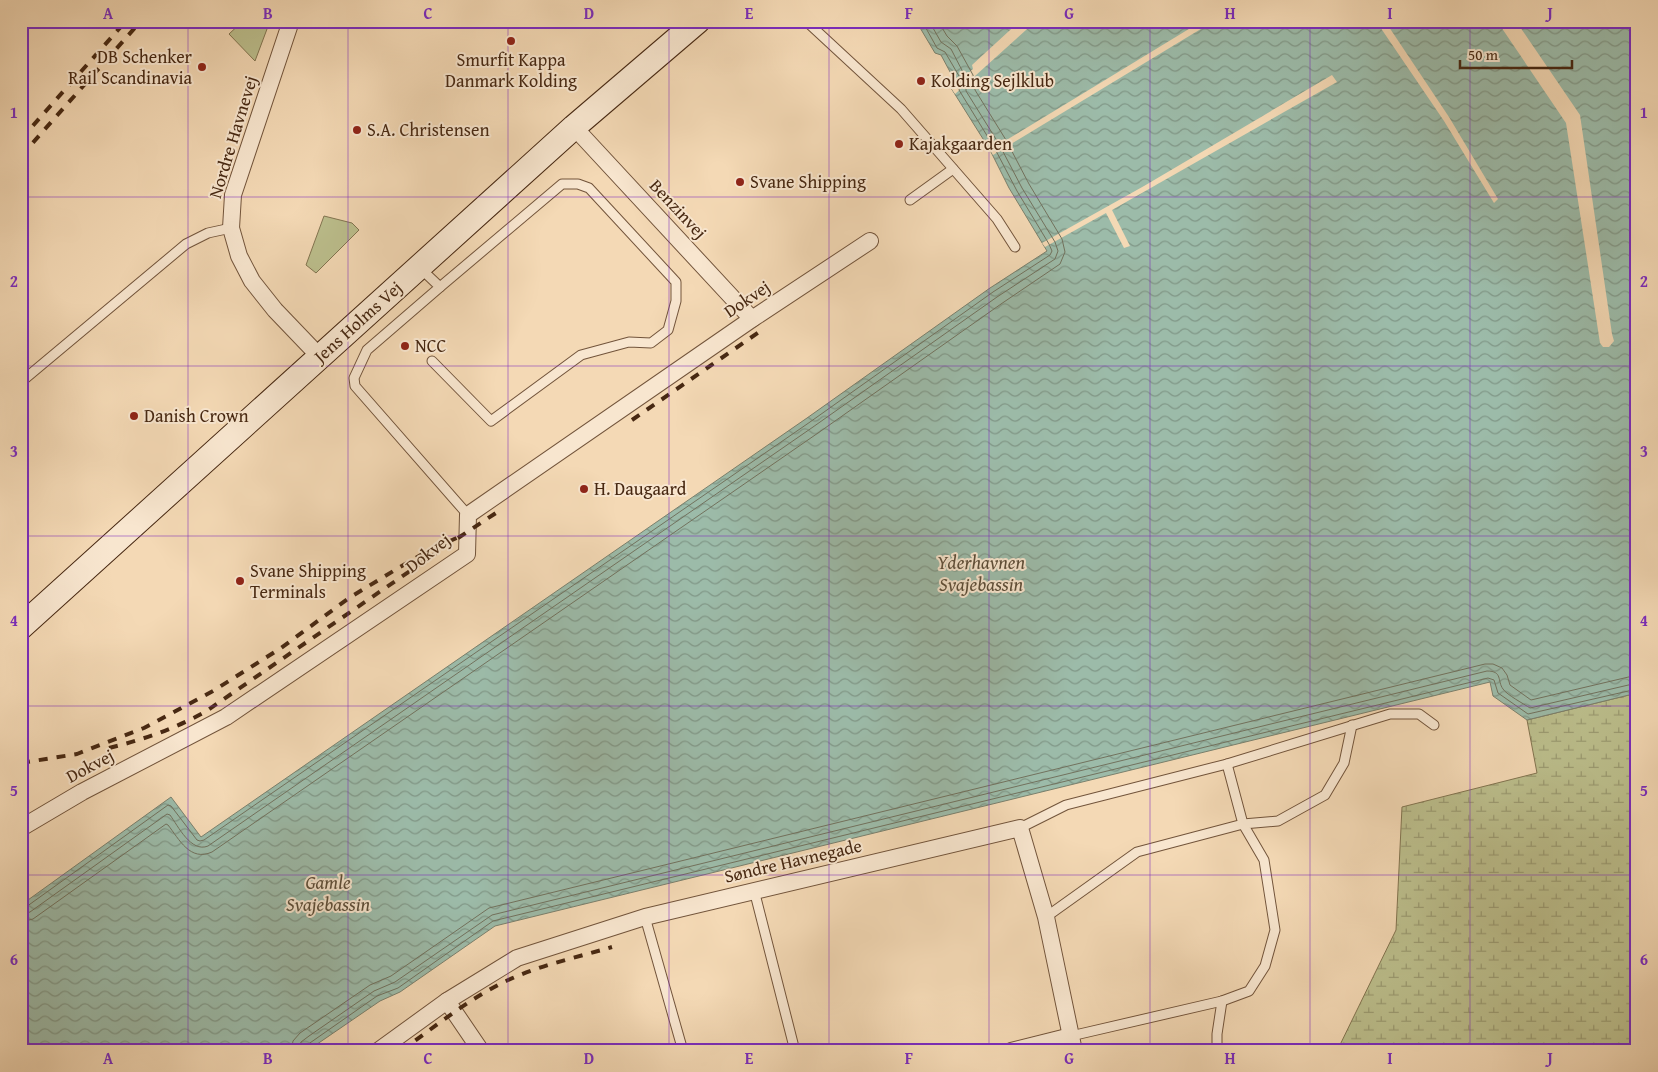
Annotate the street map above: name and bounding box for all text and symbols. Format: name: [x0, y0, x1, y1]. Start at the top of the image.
text: A: [103, 1, 114, 25]
text: B: [263, 1, 273, 25]
text: C: [423, 1, 433, 25]
text: D: [584, 1, 594, 25]
text: E: [745, 1, 754, 25]
text: F: [905, 1, 913, 25]
text: G: [1064, 1, 1074, 25]
text: H: [1224, 1, 1236, 25]
text: I: [1387, 1, 1393, 25]
text: J: [1544, 1, 1553, 25]
marker: Smurfit Kappa Danmark Kolding: [505, 35, 517, 47]
scale bar: [1460, 38, 1573, 70]
place label: DB Schenker Rail Scandinavia: [68, 43, 193, 91]
text: 50 m: [1468, 44, 1499, 65]
place label: Smurfit Kappa Danmark Kolding: [445, 46, 577, 94]
marker: DB Schenker Rail Scandinavia: [196, 61, 208, 73]
place label: Kolding Sejlklub: [931, 67, 1054, 94]
street label: Nordre Havnevej: [201, 72, 264, 201]
marker: Kolding Sejlklub: [915, 75, 927, 87]
text: 1: [10, 100, 18, 124]
text: 1: [1640, 100, 1648, 124]
place label: S.A. Christensen: [367, 116, 490, 143]
marker: S.A. Christensen: [351, 124, 363, 136]
place label: Kajakgaarden: [909, 130, 1012, 157]
marker: Kajakgaarden: [893, 138, 905, 150]
place label: Svane Shipping: [750, 168, 866, 195]
street label: Benzinvej: [643, 173, 713, 245]
marker: Svane Shipping: [734, 176, 746, 188]
text: 2: [10, 269, 18, 293]
text: 2: [1640, 269, 1648, 293]
street label: Dokvej: [718, 273, 775, 324]
street label: Jens Holms Vej: [306, 274, 408, 370]
place label: NCC: [415, 332, 447, 359]
marker: NCC: [399, 340, 411, 352]
place label: Danish Crown: [144, 402, 249, 429]
marker: Danish Crown: [128, 410, 140, 422]
text: 3: [10, 439, 18, 463]
text: 3: [1640, 439, 1648, 463]
place label: H. Daugaard: [594, 475, 687, 502]
marker: H. Daugaard: [578, 483, 590, 495]
street label: Dokvej: [399, 526, 456, 579]
water label: Yderhavnen Svajebassin: [937, 548, 1025, 598]
place label: Svane Shipping Terminals: [250, 557, 366, 605]
marker: Svane Shipping Terminals: [234, 575, 246, 587]
text: 4: [10, 608, 18, 632]
text: 4: [1640, 608, 1648, 632]
street label: Dokvej: [61, 742, 119, 789]
text: 5: [10, 778, 18, 802]
text: 5: [1640, 778, 1648, 802]
street label: Søndre Havnegade: [721, 832, 864, 889]
water label: Gamle Svajebassin: [286, 868, 371, 918]
text: 6: [10, 947, 18, 971]
text: 6: [1640, 947, 1648, 971]
text: A: [103, 1046, 114, 1070]
text: B: [263, 1046, 273, 1070]
text: C: [423, 1046, 433, 1070]
text: D: [584, 1046, 594, 1070]
text: E: [745, 1046, 754, 1070]
text: F: [905, 1046, 913, 1070]
text: G: [1064, 1046, 1074, 1070]
text: H: [1224, 1046, 1236, 1070]
text: I: [1387, 1046, 1393, 1070]
text: J: [1544, 1046, 1553, 1070]

